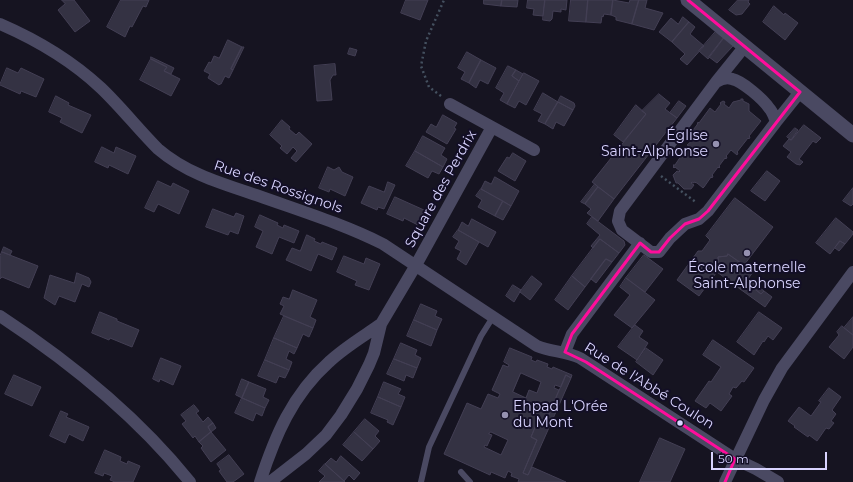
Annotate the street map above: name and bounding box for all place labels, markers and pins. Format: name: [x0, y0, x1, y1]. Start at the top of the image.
place label: Église Saint-Alphonse: [601, 128, 708, 160]
marker: Église Saint-Alphonse: [711, 139, 721, 149]
marker: École maternelle Saint-Alphonse: [742, 248, 752, 258]
place label: École maternelle Saint-Alphonse: [688, 260, 806, 292]
place label: Ehpad L'Orée du Mont: [513, 399, 608, 432]
marker: Ehpad L'Orée du Mont: [500, 410, 510, 420]
unlabelled marker: [675, 418, 685, 428]

